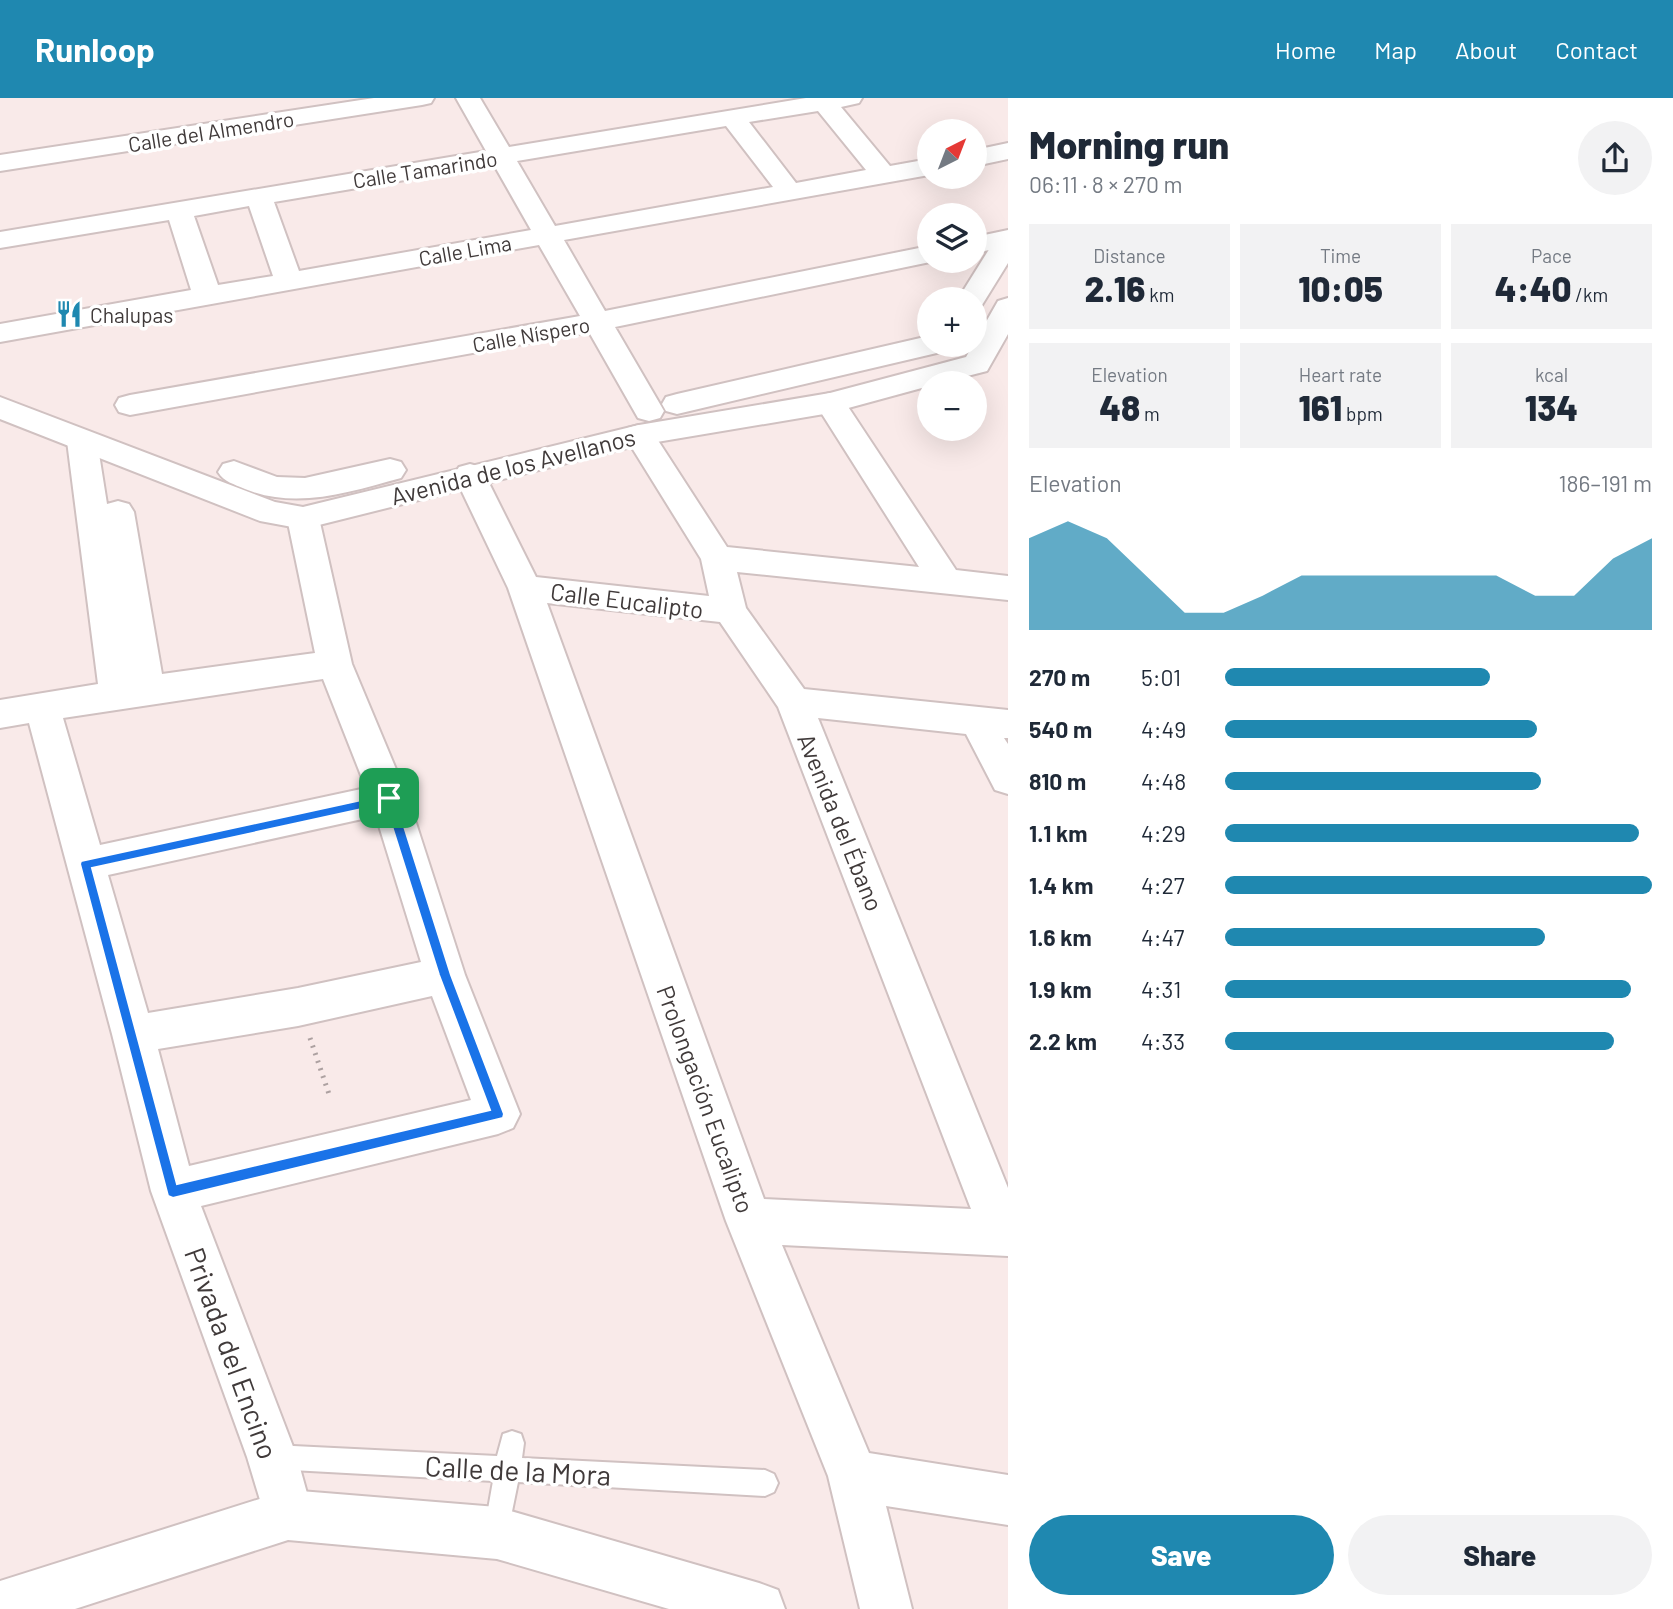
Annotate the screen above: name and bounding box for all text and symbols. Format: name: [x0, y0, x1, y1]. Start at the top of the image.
text: Runloop: [35, 29, 155, 69]
text: Home: [1275, 35, 1336, 64]
text: Map: [1374, 35, 1417, 64]
text: About: [1455, 35, 1517, 64]
text: Contact: [1555, 35, 1638, 64]
street label: Calle del Almendro: [126, 106, 296, 156]
north arrow: [917, 119, 987, 189]
map controls: [917, 119, 987, 441]
text: Morning run: [1029, 121, 1229, 167]
button: share: [1578, 121, 1652, 195]
street label: Calle Tamarindo: [351, 145, 499, 193]
text: 06:11 · 8 × 270 m: [1029, 170, 1183, 198]
button: layers: [917, 203, 987, 273]
street label: Calle Lima: [417, 230, 513, 270]
text: Distance: [1093, 244, 1166, 267]
text: Time: [1320, 244, 1361, 267]
text: Pace: [1531, 244, 1572, 267]
text: 2.16: [1085, 267, 1145, 309]
text: 10:05: [1298, 267, 1383, 309]
text: 4:40: [1495, 267, 1572, 309]
text: km: [1145, 283, 1174, 306]
text: /km: [1572, 283, 1608, 306]
button: +: [917, 287, 987, 357]
restaurant icon: Chalupas: [54, 299, 84, 329]
place label: Chalupas: [90, 302, 173, 327]
street label: Calle Níspero: [470, 311, 592, 357]
text: Elevation: [1091, 363, 1168, 386]
text: Heart rate: [1299, 363, 1382, 386]
text: kcal: [1535, 363, 1568, 386]
button: −: [917, 371, 987, 441]
text: 48: [1099, 386, 1140, 428]
text: 161: [1298, 386, 1342, 428]
text: 134: [1525, 386, 1578, 428]
text: m: [1140, 402, 1160, 425]
text: bpm: [1342, 402, 1383, 425]
street label: Avenida de los Avellanos: [388, 422, 638, 510]
text: Elevation: [1029, 469, 1122, 497]
text: 186–191 m: [1559, 469, 1652, 497]
street label: Calle Eucalipto: [549, 576, 705, 624]
text: 270 m: [1029, 663, 1090, 691]
text: 5:01: [1141, 663, 1181, 691]
text: 540 m: [1029, 715, 1092, 743]
text: 4:49: [1141, 715, 1186, 743]
street label: Avenida del Ébano: [792, 729, 890, 915]
text: 810 m: [1029, 767, 1086, 795]
text: 4:48: [1141, 767, 1186, 795]
pin: [359, 768, 419, 828]
icon: arrive: [370, 779, 408, 817]
text: 1.1 km: [1029, 819, 1088, 847]
text: 4:29: [1141, 819, 1186, 847]
text: 1.4 km: [1029, 871, 1093, 899]
text: 4:27: [1141, 871, 1185, 899]
text: 1.6 km: [1029, 923, 1092, 951]
text: 4:47: [1141, 923, 1184, 951]
text: 1.9 km: [1029, 975, 1092, 1003]
text: 4:31: [1141, 975, 1181, 1003]
street label: Prolongación Eucalipto: [651, 981, 761, 1217]
text: 2.2 km: [1029, 1027, 1097, 1055]
text: 4:33: [1141, 1027, 1185, 1055]
street label: Privada del Encino: [178, 1243, 286, 1463]
street label: Calle de la Mora: [424, 1448, 612, 1492]
button: Save: [1029, 1515, 1334, 1595]
button: Share: [1348, 1515, 1652, 1595]

